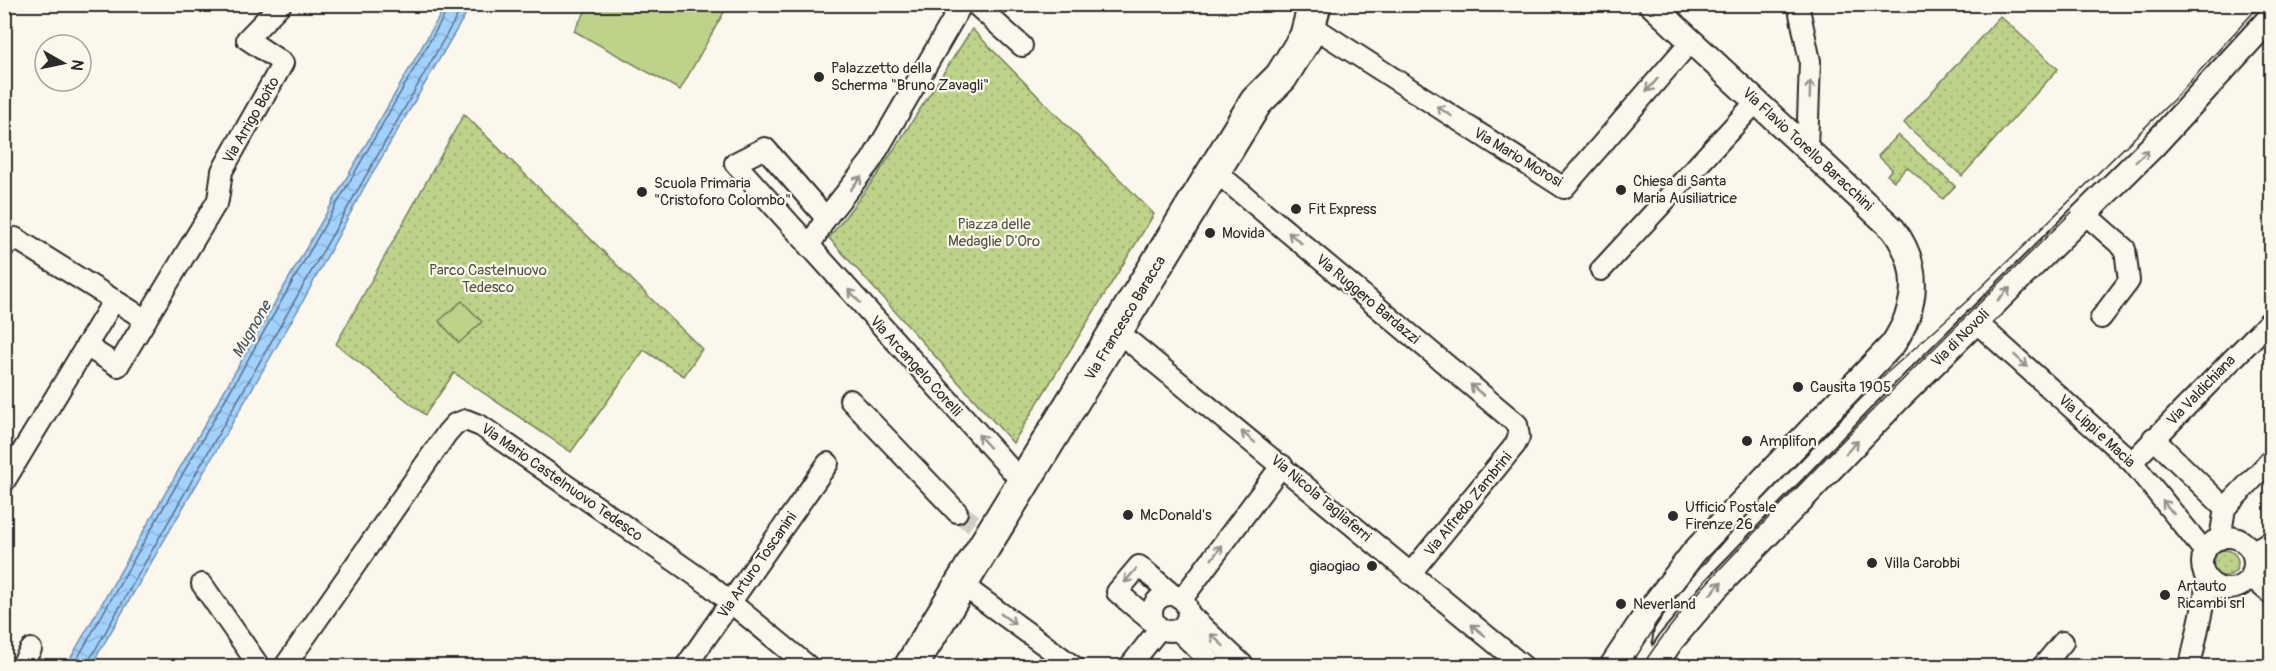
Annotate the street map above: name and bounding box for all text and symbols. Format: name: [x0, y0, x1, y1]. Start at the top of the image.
north arrow: [33, 33, 93, 93]
text: N: [66, 58, 88, 72]
place label: Palazzetto della Scherma "Bruno Zavagli": [831, 59, 989, 95]
marker: Palazzetto della Scherma "Bruno Zavagli": [812, 70, 826, 84]
street label: Via Arrigo Boito: [219, 73, 284, 167]
one-way arrow: [1645, 77, 1659, 92]
one-way arrow: [1804, 81, 1815, 101]
street label: Via Flavio Torello Baracchini: [1738, 84, 1878, 215]
one-way arrow: [1436, 105, 1452, 117]
street label: Via Mario Morosi: [1470, 123, 1566, 192]
one-way arrow: [2135, 149, 2150, 164]
place label: Chiesa di Santa Maria Ausiliatrice: [1633, 172, 1738, 208]
place label: Scuola Primaria "Cristoforo Colombo": [654, 174, 791, 210]
one-way arrow: [849, 175, 862, 191]
marker: Chiesa di Santa Maria Ausiliatrice: [1614, 183, 1628, 197]
marker: Scuola Primaria "Cristoforo Colombo": [635, 185, 649, 199]
place label: Fit Express: [1308, 200, 1377, 219]
marker: Fit Express: [1289, 202, 1303, 216]
park label: Piazza delle Medaglie D'Oro: [948, 215, 1040, 251]
place label: Movida: [1222, 224, 1265, 243]
marker: Movida: [1203, 226, 1217, 240]
one-way arrow: [1287, 231, 1303, 244]
street label: Via Ruggero Bardazzi: [1312, 250, 1424, 349]
street label: Via Francesco Baracca: [1081, 253, 1170, 384]
park label: Parco Castelnuovo Tedesco: [429, 261, 547, 297]
one-way arrow: [1997, 287, 2011, 302]
one-way arrow: [847, 289, 861, 304]
water label: Mugnone: [228, 296, 277, 362]
street label: Via di Novoli: [1927, 305, 1994, 371]
street label: Via Arcangelo Corelli: [865, 312, 966, 421]
street label: Via Valdichiana: [2163, 351, 2240, 430]
one-way arrow: [2013, 354, 2028, 368]
place label: Causita 1905: [1810, 378, 1891, 397]
marker: Causita 1905: [1791, 380, 1805, 394]
one-way arrow: [1469, 383, 1485, 396]
street label: Via Lippi e Macia: [2054, 391, 2139, 472]
street label: Via Mario Castelnuovo Tedesco: [477, 419, 646, 546]
one-way arrow: [1241, 430, 1256, 444]
place label: Amplifon: [1759, 432, 1817, 451]
one-way arrow: [977, 434, 991, 449]
marker: Amplifon: [1740, 434, 1754, 448]
one-way arrow: [1844, 440, 1859, 455]
street label: Via Alfredo Zambrini: [1420, 448, 1517, 560]
street label: Via Nicola Tagliaferri: [1267, 451, 1375, 546]
place label: Ufficio Postale Firenze 26: [1685, 498, 1777, 534]
one-way arrow: [2162, 499, 2175, 515]
place label: McDonald's: [1140, 506, 1212, 525]
street label: Via Arturo Toscanini: [714, 508, 801, 622]
marker: McDonald's: [1121, 508, 1135, 522]
marker: Ufficio Postale Firenze 26: [1666, 509, 1680, 523]
one-way arrow: [1210, 544, 1223, 560]
place label: Villa Carobbi: [1884, 554, 1960, 573]
marker: Villa Carobbi: [1865, 556, 1879, 570]
place label: giaogiao: [1310, 557, 1360, 576]
marker: giaogiao: [1365, 559, 1379, 573]
one-way arrow: [1123, 568, 1137, 583]
place label: Artauto Ricambi srl: [2177, 577, 2245, 613]
one-way arrow: [1709, 580, 1723, 595]
marker: Artauto Ricambi srl: [2158, 588, 2172, 602]
place label: Neverland: [1633, 595, 1696, 614]
marker: Neverland: [1614, 597, 1628, 611]
one-way arrow: [1000, 613, 1016, 625]
one-way arrow: [1470, 623, 1486, 636]
one-way arrow: [1209, 633, 1224, 648]

